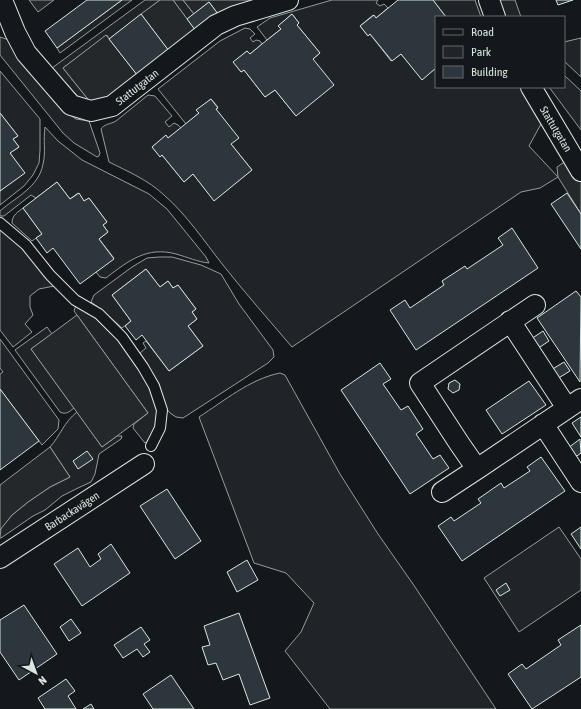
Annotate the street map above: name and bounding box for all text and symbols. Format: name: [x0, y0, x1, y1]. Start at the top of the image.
legend: [435, 16, 565, 88]
text: Road: [471, 25, 494, 39]
text: Park: [471, 45, 492, 59]
text: Building: [471, 65, 509, 79]
street label: Stattutgatan: [113, 67, 161, 107]
street label: Stattutgatan: [538, 104, 574, 154]
street label: Barbackavägen: [43, 489, 101, 533]
north arrow: [16, 653, 56, 693]
text: N: [36, 674, 49, 687]

